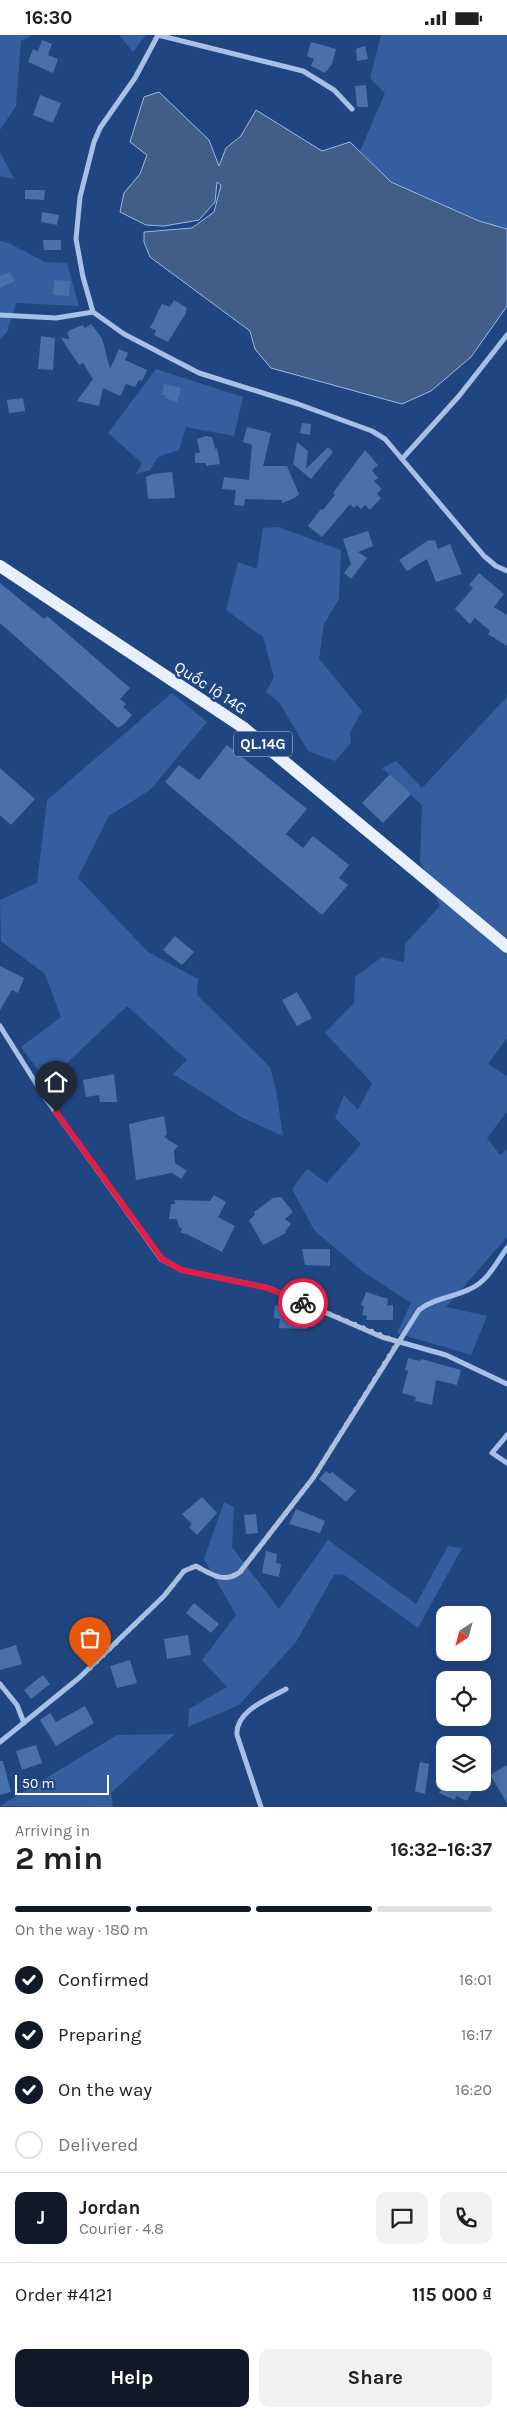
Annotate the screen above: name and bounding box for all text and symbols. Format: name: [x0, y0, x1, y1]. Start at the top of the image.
text: 16:30: [25, 7, 72, 29]
street label: Quốc lộ 14G: [171, 657, 251, 718]
road number: QL.14G: [234, 731, 292, 757]
pin: [35, 1061, 77, 1112]
icon: home: [42, 1068, 70, 1096]
courier: [278, 1278, 328, 1328]
icon: bike: [289, 1289, 317, 1317]
north arrow: [436, 1606, 491, 1661]
map controls: [436, 1606, 491, 1791]
pin: [69, 1617, 111, 1668]
icon: bag: [76, 1624, 104, 1652]
button: locate: [436, 1671, 491, 1726]
button: layers: [436, 1736, 491, 1791]
scale bar: [15, 1772, 109, 1795]
text: 50 m: [22, 1775, 55, 1792]
text: Arriving in: [15, 1821, 90, 1840]
text: 16:32–16:37: [391, 1839, 492, 1861]
text: 2 min: [15, 1840, 103, 1877]
text: On the way · 180 m: [15, 1920, 148, 1939]
icon: check: [15, 1966, 43, 1994]
text: Confirmed: [58, 1969, 149, 1991]
text: 16:01: [459, 1970, 492, 1989]
icon: check: [15, 2021, 43, 2049]
text: Preparing: [58, 2024, 141, 2046]
text: 16:17: [461, 2025, 492, 2044]
icon: check: [15, 2076, 43, 2104]
text: On the way: [58, 2079, 152, 2101]
text: 16:20: [455, 2080, 492, 2099]
text: Delivered: [58, 2134, 138, 2156]
button: chat: [376, 2192, 428, 2244]
button: phone: [440, 2192, 492, 2244]
text: Jordan: [79, 2197, 140, 2219]
text: J: [37, 2207, 45, 2229]
text: Courier · 4.8: [79, 2219, 164, 2238]
text: Order #4121: [15, 2284, 113, 2306]
text: 115 000 ₫: [412, 2284, 492, 2306]
button: Help: [15, 2349, 249, 2407]
button: Share: [259, 2349, 492, 2407]

